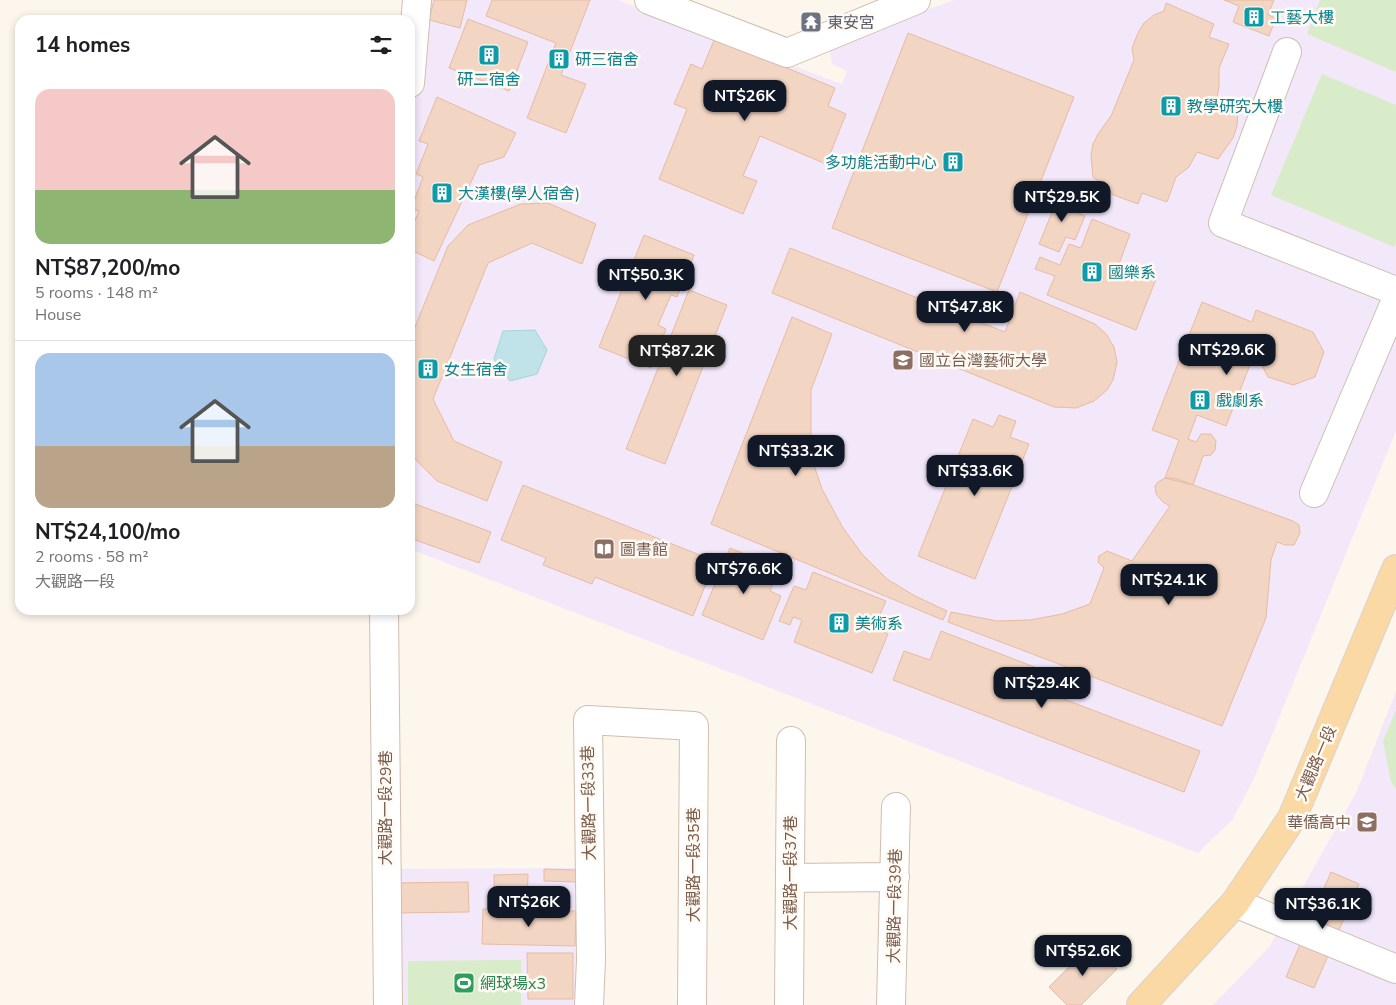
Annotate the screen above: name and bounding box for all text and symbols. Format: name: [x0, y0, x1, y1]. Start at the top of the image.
building icon: 工藝大樓: [1242, 5, 1266, 29]
place label: 工藝大樓: [1270, 7, 1334, 29]
temple icon: 東安宮: [799, 10, 823, 34]
place label: 東安宮: [827, 12, 875, 34]
text: 14 homes: [35, 31, 130, 59]
icon: filters: [367, 31, 395, 59]
building icon: 研二宿舍: [477, 43, 501, 67]
building icon: 研三宿舍: [547, 47, 571, 71]
place label: 研三宿舍: [575, 49, 639, 71]
place label: 研二宿舍: [457, 69, 521, 91]
pin: NT$26K: [704, 80, 786, 122]
text: NT$26K: [714, 85, 776, 107]
building icon: 教學研究大樓: [1159, 94, 1183, 118]
place label: 教學研究大樓: [1187, 96, 1283, 118]
icon: home: [170, 122, 260, 212]
building icon: 多功能活動中心: [941, 150, 965, 174]
place label: 多功能活動中心: [825, 152, 937, 174]
pin: NT$29.5K: [1010, 180, 1114, 223]
building icon: 大漢樓(學人宿舍): [430, 181, 454, 205]
place label: 大漢樓(學人宿舍): [458, 183, 580, 205]
text: NT$29.5K: [1025, 186, 1099, 208]
text: NT$87,200/mo: [35, 254, 180, 282]
pin: NT$50.3K: [594, 258, 698, 301]
building icon: 國樂系: [1080, 260, 1104, 284]
place label: 國樂系: [1108, 262, 1156, 284]
text: NT$50.3K: [609, 264, 683, 286]
text: 5 rooms · 148 m²: [35, 282, 158, 304]
pin: NT$47.8K: [913, 290, 1017, 333]
text: NT$47.8K: [928, 296, 1002, 318]
text: House: [35, 304, 81, 326]
pin: NT$87.2K: [625, 334, 729, 377]
pin: NT$29.6K: [1175, 334, 1279, 376]
text: NT$29.6K: [1190, 339, 1264, 361]
text: NT$87.2K: [640, 340, 714, 362]
school or university icon: 國立台灣藝術大學: [891, 348, 915, 372]
place label: 國立台灣藝術大學: [919, 350, 1047, 372]
building icon: 女生宿舍: [416, 357, 440, 381]
place label: 女生宿舍: [444, 359, 508, 381]
icon: home: [170, 386, 260, 476]
building icon: 戲劇系: [1188, 388, 1212, 412]
place label: 戲劇系: [1216, 390, 1264, 412]
pin: NT$33.2K: [744, 434, 848, 477]
text: NT$33.2K: [759, 440, 833, 462]
pin: NT$33.6K: [923, 454, 1027, 497]
text: NT$33.6K: [938, 460, 1012, 482]
text: NT$24,100/mo: [35, 518, 180, 546]
library icon: 圖書館: [592, 537, 616, 561]
place label: 圖書館: [620, 539, 668, 561]
text: 2 rooms · 58 m²: [35, 546, 148, 568]
pin: NT$76.6K: [692, 552, 796, 595]
text: NT$76.6K: [707, 558, 781, 580]
pin: NT$24.1K: [1117, 564, 1221, 606]
text: NT$24.1K: [1132, 569, 1206, 591]
text: 大觀路一段: [35, 571, 115, 593]
building icon: 美術系: [827, 611, 851, 635]
place label: 美術系: [855, 613, 903, 635]
pin: NT$29.4K: [990, 666, 1094, 709]
text: NT$29.4K: [1005, 672, 1079, 694]
street label: 大觀路一段: [1290, 722, 1342, 805]
street label: 大觀路一段33巷: [577, 745, 601, 861]
street label: 大觀路一段29巷: [375, 750, 397, 866]
street label: 大觀路一段35巷: [683, 807, 705, 923]
school or university icon: 華僑高中: [1355, 810, 1379, 834]
place label: 華僑高中: [1287, 812, 1351, 834]
street label: 大觀路一段37巷: [780, 815, 802, 931]
street label: 大觀路一段39巷: [883, 848, 907, 964]
pin: NT$26K: [488, 886, 570, 928]
pin: NT$36.1K: [1271, 888, 1375, 930]
text: NT$26K: [498, 891, 560, 913]
text: NT$36.1K: [1286, 893, 1360, 915]
pin: NT$52.6K: [1031, 934, 1135, 977]
text: NT$52.6K: [1046, 940, 1120, 962]
sports icon: 網球場x3: [452, 971, 476, 995]
place label: 網球場x3: [480, 973, 546, 995]

